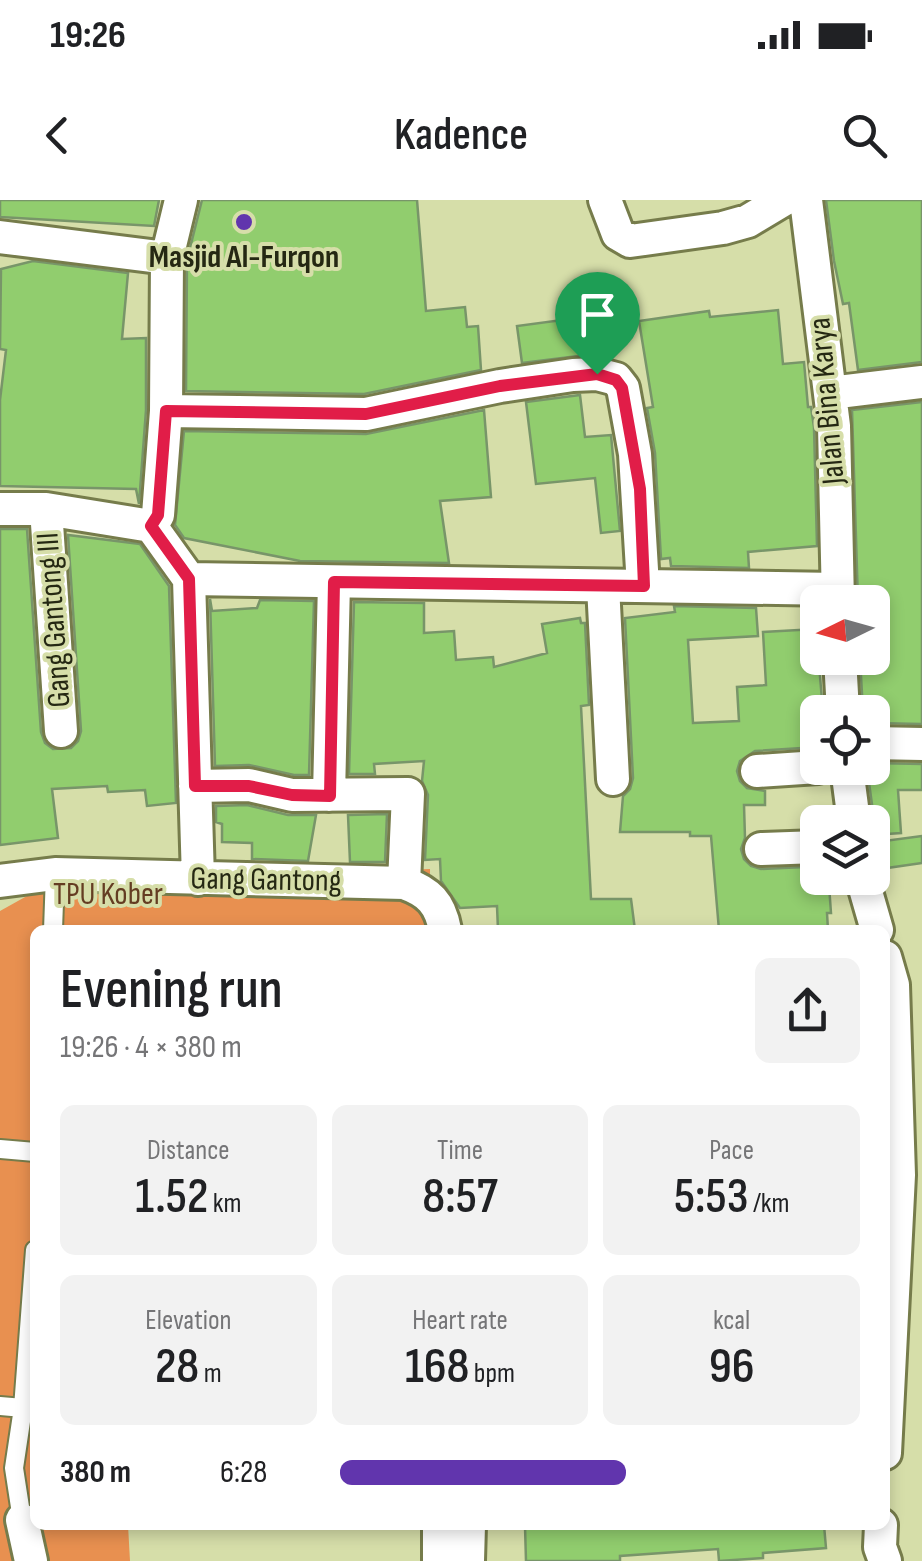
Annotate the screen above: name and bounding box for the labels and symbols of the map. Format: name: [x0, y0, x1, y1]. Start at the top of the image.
marker: Masjid Al-Furqon: [233, 211, 255, 233]
place label: Masjid Al-Furqon: [149, 238, 339, 277]
pin: [555, 272, 640, 375]
street label: Jalan Bina Karya: [800, 316, 854, 487]
street label: Gang Gantong III: [28, 531, 80, 709]
north arrow: [800, 585, 890, 675]
street label: Gang Gantong: [190, 859, 342, 901]
park label: TPU Kober: [53, 875, 163, 914]

